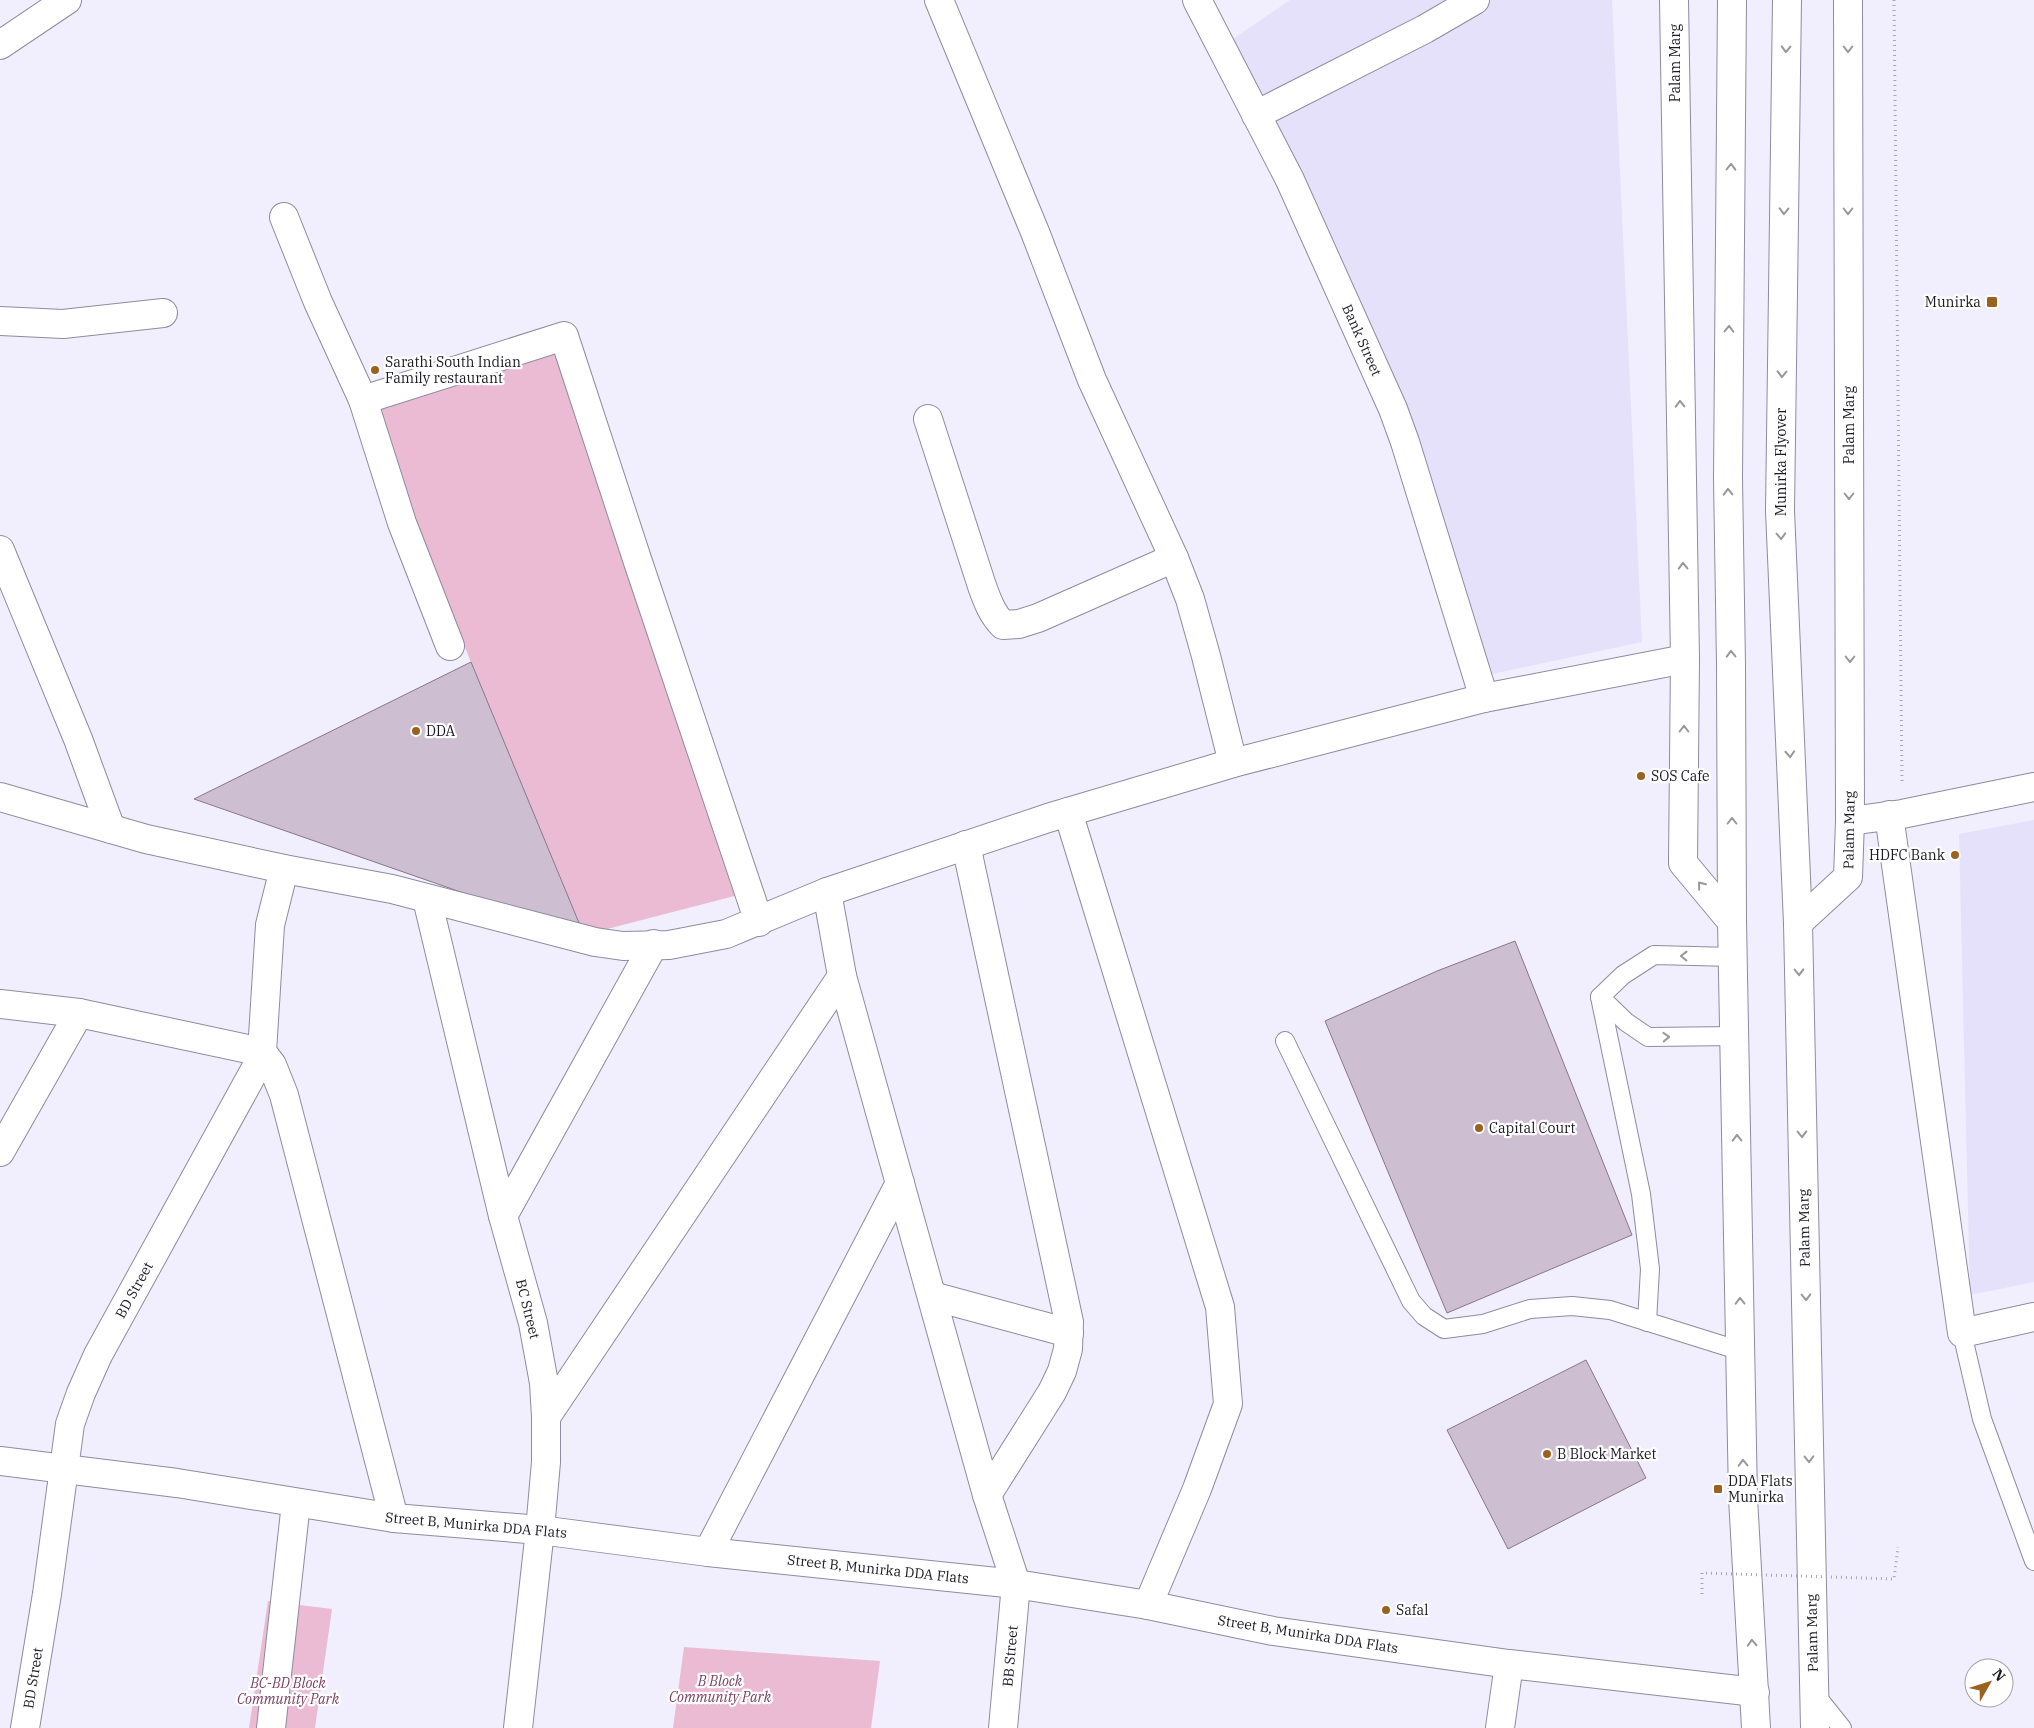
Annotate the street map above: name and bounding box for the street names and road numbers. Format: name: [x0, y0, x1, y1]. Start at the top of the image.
street label: Palam Marg: [1666, 23, 1684, 102]
street label: Bank Street: [1338, 301, 1386, 379]
street label: Palam Marg: [1840, 385, 1858, 464]
street label: Munirka Flyover: [1772, 407, 1790, 516]
street label: Palam Marg: [1839, 790, 1859, 869]
street label: Palam Marg: [1794, 1188, 1814, 1267]
street label: BD Street: [111, 1259, 157, 1321]
street label: BC Street: [512, 1277, 544, 1341]
street label: Street B, Munirka DDA Flats: [384, 1508, 568, 1542]
street label: Street B, Munirka DDA Flats: [786, 1551, 970, 1588]
street label: Palam Marg: [1802, 1593, 1822, 1672]
street label: Street B, Munirka DDA Flats: [1216, 1611, 1400, 1657]
street label: BB Street: [998, 1625, 1022, 1687]
street label: BD Street: [19, 1646, 47, 1710]

